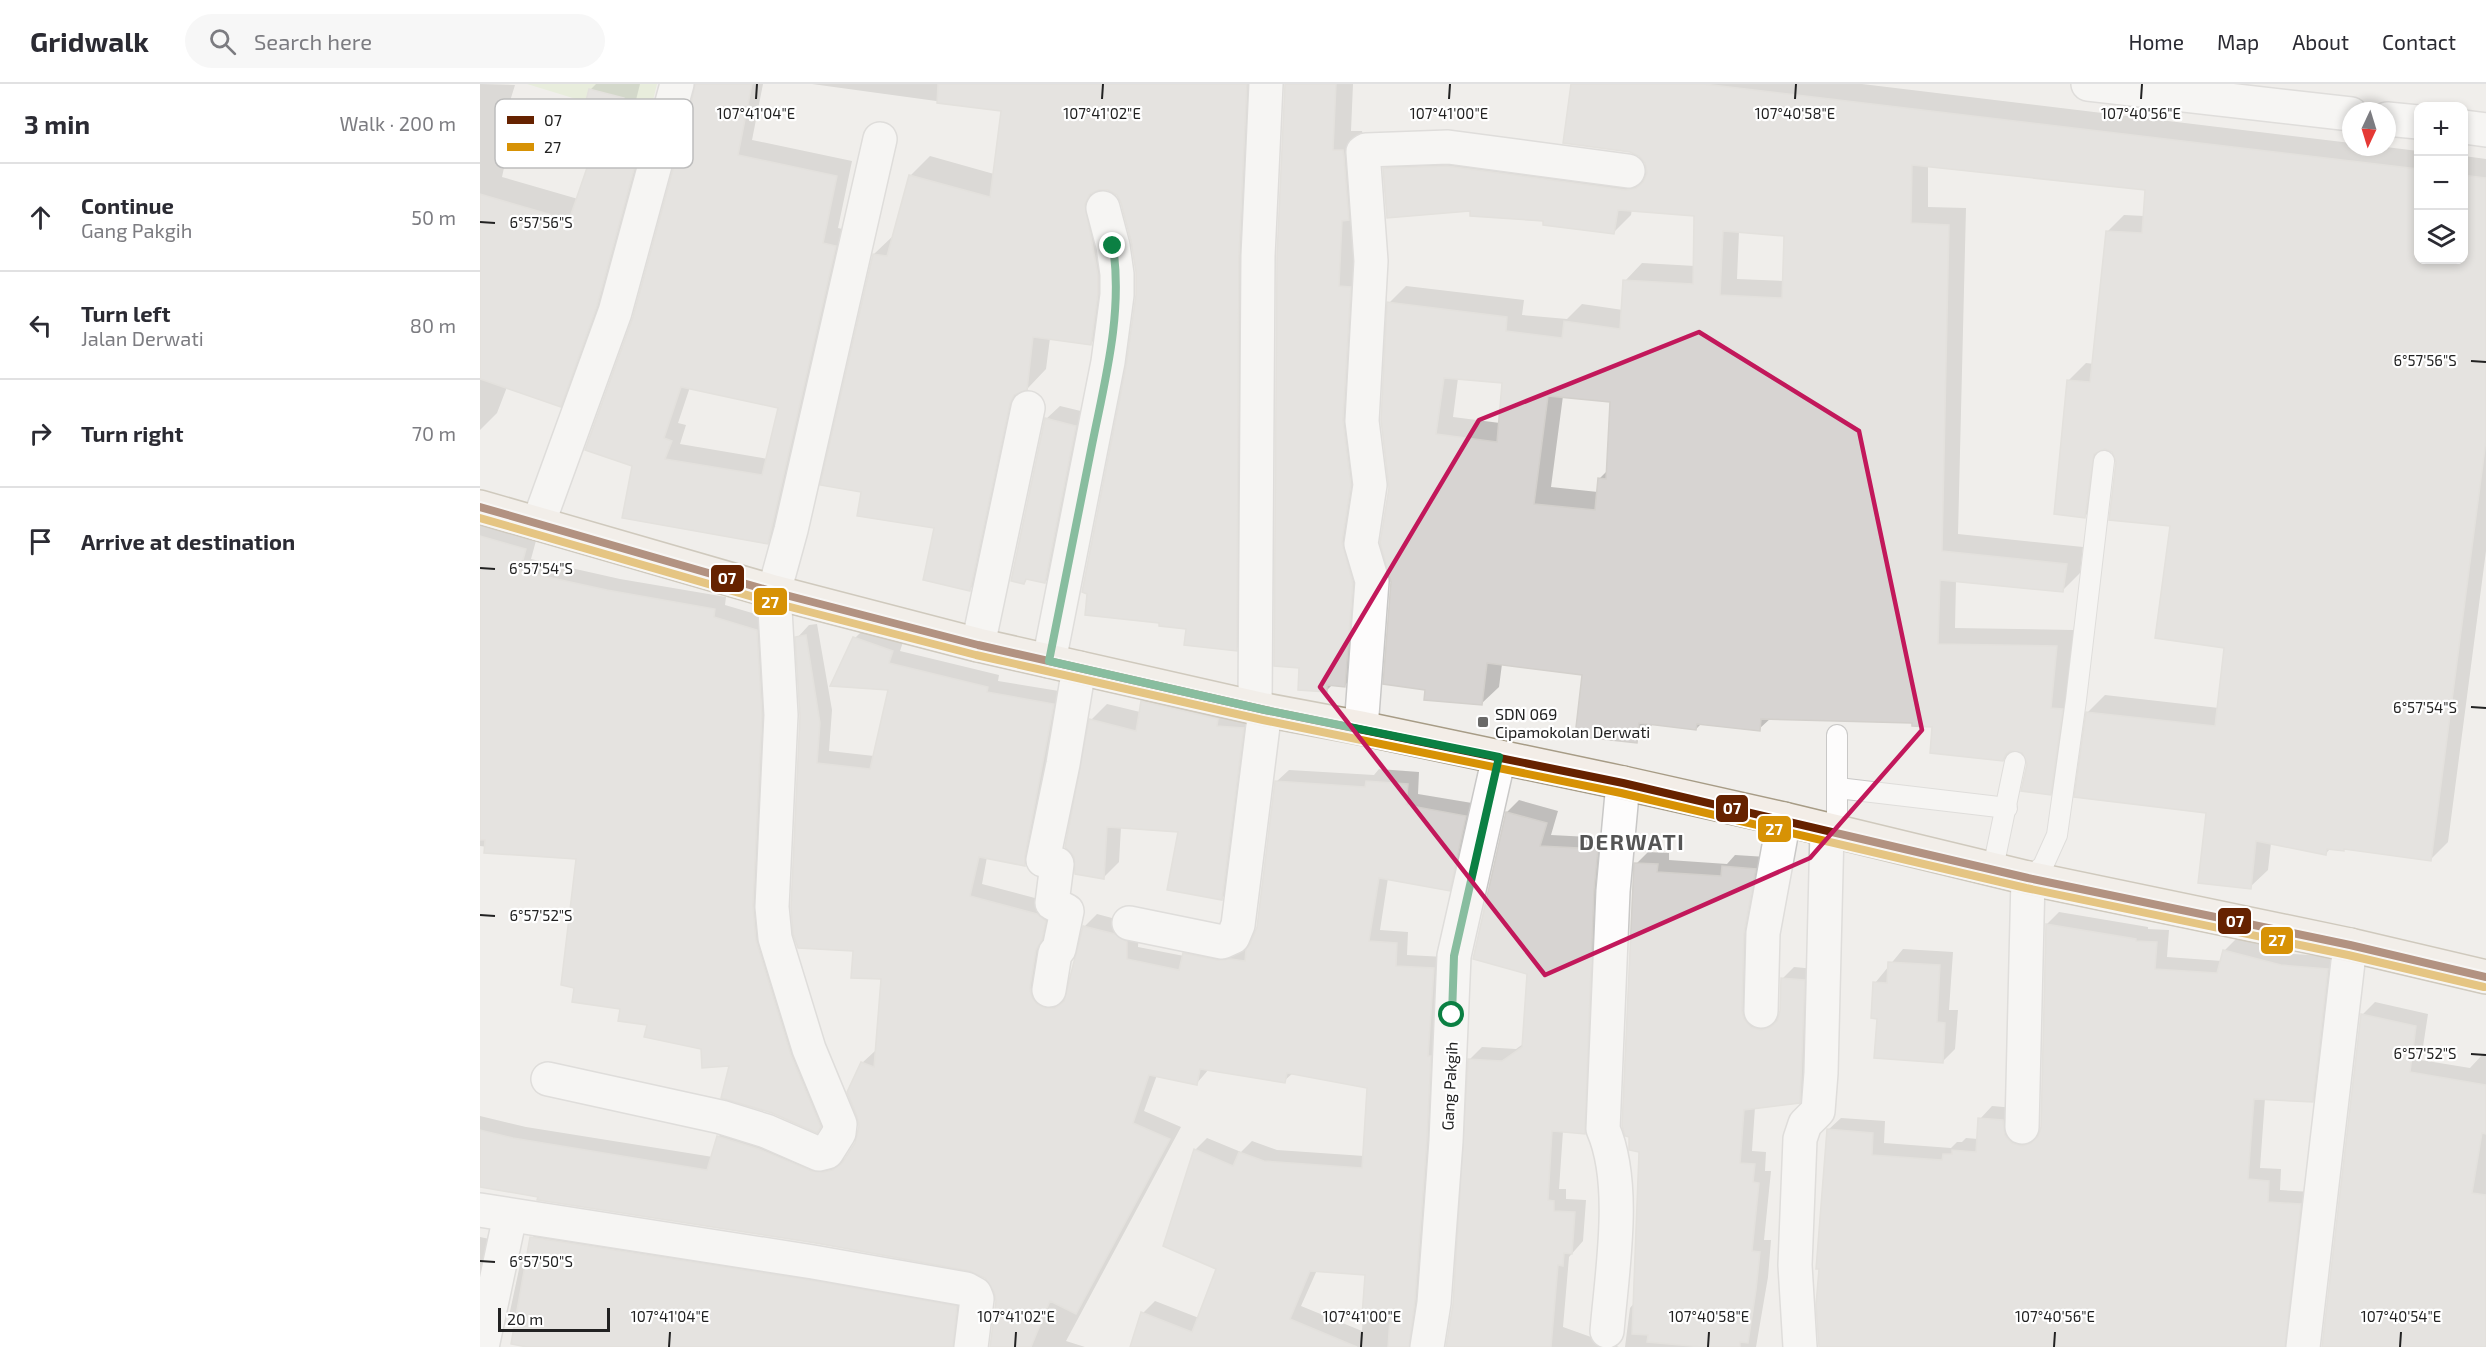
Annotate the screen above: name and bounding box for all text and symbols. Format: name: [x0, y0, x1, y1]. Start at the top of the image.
search box: [185, 14, 605, 68]
text: Gridwalk: [30, 24, 149, 58]
icon: search: [206, 25, 239, 58]
text: Search here: [254, 28, 372, 54]
text: Home: [2128, 29, 2184, 54]
text: Map: [2217, 29, 2259, 54]
text: About: [2292, 29, 2349, 54]
text: Contact: [2382, 29, 2456, 54]
legend: [495, 99, 693, 168]
north arrow: [2342, 102, 2396, 156]
map controls: [2414, 102, 2468, 264]
button: +: [2414, 102, 2468, 156]
text: 107°41'04"E: [717, 104, 795, 122]
text: 107°41'02"E: [1063, 104, 1141, 122]
text: 107°41'00"E: [1410, 104, 1488, 122]
text: 107°40'58"E: [1755, 104, 1835, 122]
text: 107°40'56"E: [2101, 104, 2181, 122]
text: 3 min: [24, 108, 90, 139]
text: 07: [544, 110, 562, 129]
text: Walk · 200 m: [339, 111, 456, 135]
text: 27: [544, 137, 561, 156]
button: −: [2414, 156, 2468, 210]
text: Continue: [81, 192, 174, 218]
icon: ahead: [24, 201, 57, 234]
text: 50 m: [411, 205, 456, 229]
button: layers: [2414, 210, 2468, 264]
text: 6°57'56"S: [509, 213, 573, 231]
text: Gang Pakgih: [81, 218, 192, 242]
route end: [1099, 232, 1125, 258]
text: Turn left: [81, 300, 170, 326]
icon: left: [24, 309, 57, 342]
text: 80 m: [410, 313, 456, 337]
text: Jalan Derwati: [81, 326, 204, 350]
text: 6°57'56"S: [2393, 351, 2457, 369]
icon: right: [24, 417, 57, 450]
text: Turn right: [81, 420, 183, 446]
text: 70 m: [412, 421, 456, 445]
icon: arrive: [24, 525, 57, 558]
text: Arrive at destination: [81, 528, 295, 554]
text: 6°57'54"S: [509, 559, 573, 577]
line badge: 07: [710, 564, 745, 593]
text: 07: [718, 568, 737, 587]
line badge: 27: [753, 587, 788, 616]
text: 27: [761, 592, 779, 611]
text: 6°57'54"S: [2393, 698, 2457, 716]
place label: SDN 069 Cipamokolan Derwati: [1495, 704, 1650, 741]
marker: SDN 069 Cipamokolan Derwati: [1476, 715, 1490, 729]
line badge: 07: [1715, 794, 1749, 823]
text: 07: [1723, 798, 1742, 817]
line badge: 27: [1757, 815, 1792, 843]
text: 27: [1765, 819, 1783, 838]
district label: DERWATI: [1579, 828, 1685, 854]
text: 6°57'52"S: [509, 906, 573, 924]
line badge: 07: [2217, 907, 2252, 935]
text: 07: [2226, 911, 2245, 930]
line badge: 27: [2260, 926, 2294, 955]
text: 27: [2268, 930, 2286, 949]
route start: [1438, 1001, 1464, 1027]
street label: Gang Pakgih: [1437, 1041, 1461, 1131]
text: 6°57'52"S: [2393, 1044, 2457, 1062]
text: 6°57'50"S: [509, 1252, 573, 1270]
scale bar: [498, 1305, 610, 1332]
text: 107°41'04"E: [631, 1307, 709, 1325]
text: 107°41'02"E: [977, 1307, 1055, 1325]
text: 107°41'00"E: [1323, 1307, 1401, 1325]
text: 107°40'58"E: [1669, 1307, 1749, 1325]
text: 107°40'56"E: [2015, 1307, 2095, 1325]
text: 107°40'54"E: [2361, 1307, 2441, 1325]
text: 20 m: [507, 1309, 543, 1328]

